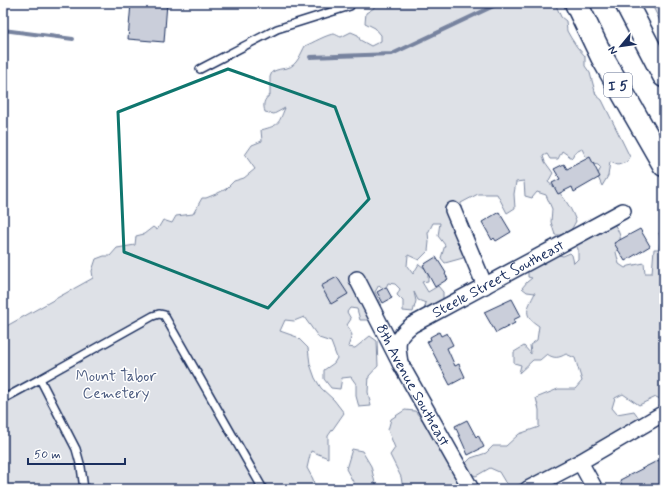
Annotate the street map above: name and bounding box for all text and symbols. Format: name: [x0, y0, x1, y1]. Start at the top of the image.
north arrow: [601, 26, 641, 66]
text: N: [605, 44, 621, 57]
road number: I 5: [604, 73, 632, 97]
street label: Steele Street Southeast: [429, 235, 568, 323]
street label: 8th Avenue Southeast: [371, 321, 454, 451]
park label: Mount Tabor Cemetery: [76, 367, 156, 404]
scale bar: [28, 440, 125, 466]
text: 50 m: [34, 447, 61, 463]

